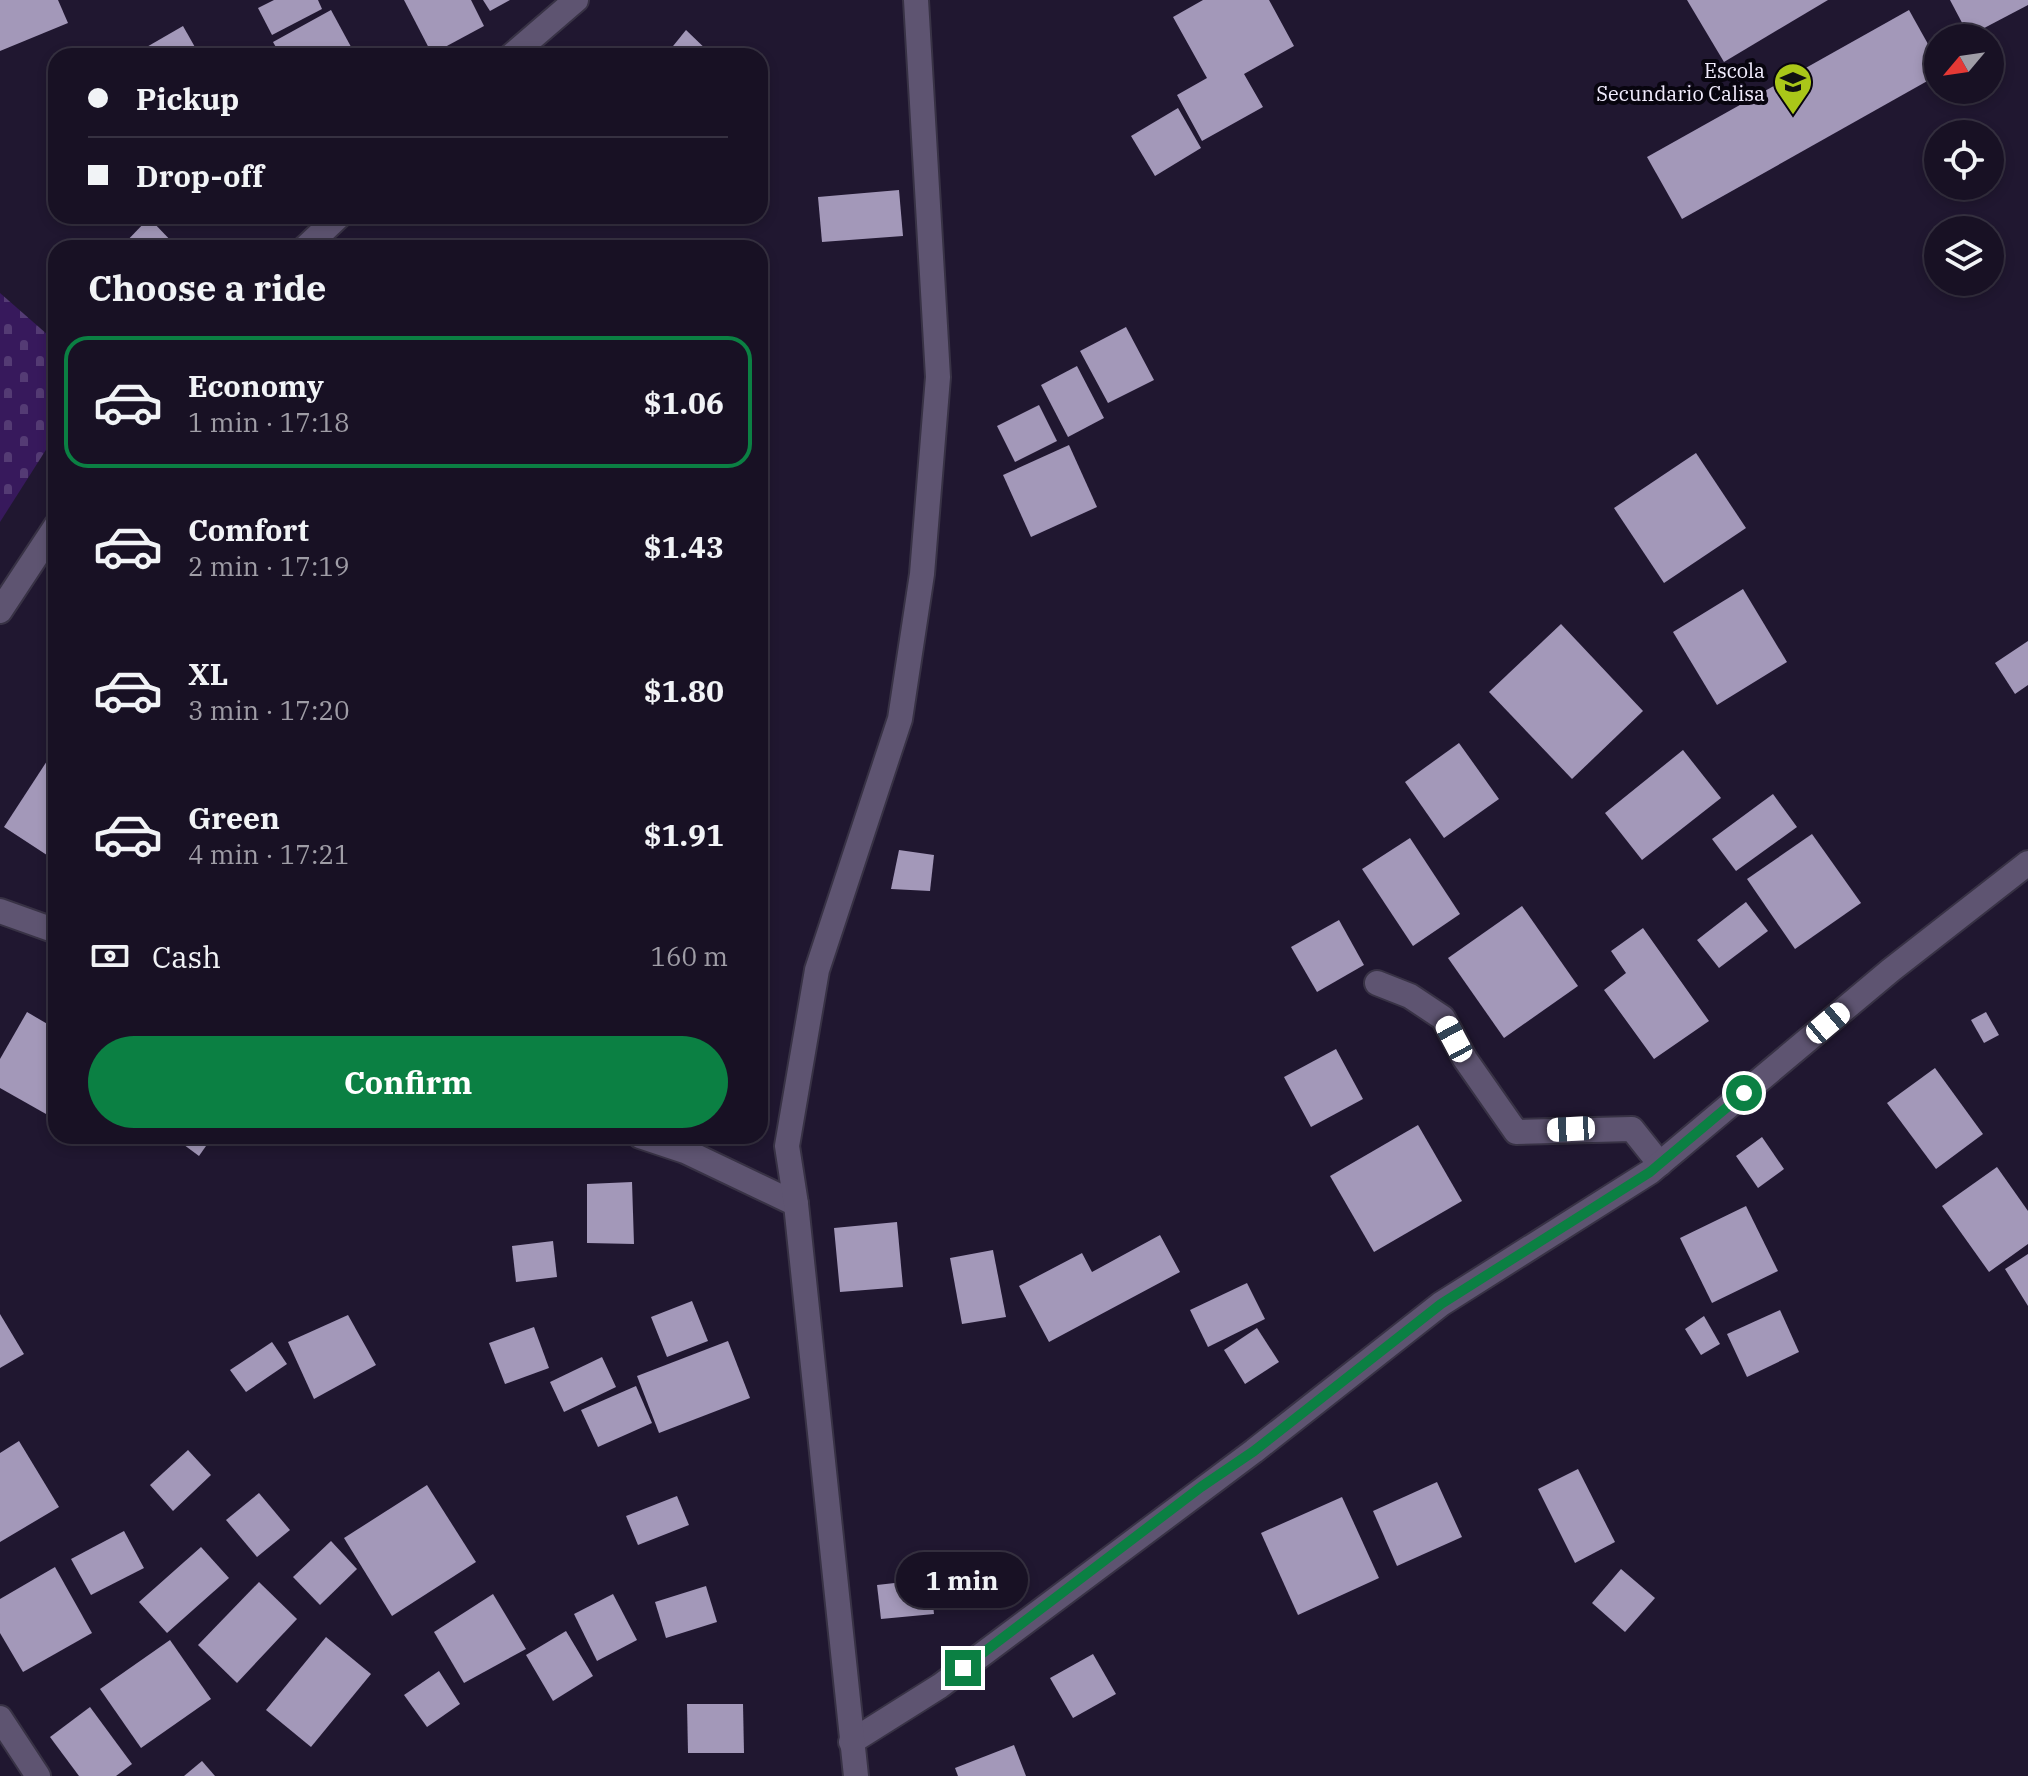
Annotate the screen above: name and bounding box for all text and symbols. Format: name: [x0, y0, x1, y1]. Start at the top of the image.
north arrow: [1924, 24, 2004, 104]
map controls: [1924, 24, 2004, 296]
place label: Escola Secundario Calisa: [1596, 57, 1765, 107]
school or university icon: Escola Secundario Calisa: [1772, 61, 1814, 116]
text: Pickup: [136, 79, 239, 118]
button: locate: [1924, 120, 2004, 200]
text: Drop-off: [136, 156, 264, 195]
button: layers: [1924, 216, 2004, 296]
text: Choose a ride: [88, 264, 327, 311]
icon: car: [92, 366, 164, 438]
text: Economy: [188, 366, 324, 405]
text: $1.06: [644, 383, 724, 422]
text: 1 min · 17:18: [188, 405, 350, 439]
icon: car: [92, 510, 164, 582]
text: Comfort: [188, 510, 309, 549]
text: $1.43: [644, 527, 724, 566]
text: 2 min · 17:19: [188, 549, 350, 583]
icon: car: [92, 654, 164, 726]
text: XL: [188, 654, 228, 693]
text: $1.80: [644, 671, 724, 710]
text: 3 min · 17:20: [188, 693, 350, 727]
icon: car: [92, 798, 164, 870]
text: Green: [188, 798, 280, 837]
text: $1.91: [644, 815, 724, 854]
text: 4 min · 17:21: [188, 837, 350, 871]
icon: cash: [88, 934, 132, 978]
text: Cash: [152, 937, 221, 976]
text: 160 m: [650, 939, 728, 973]
car: [1802, 998, 1854, 1048]
car: [1432, 1012, 1476, 1066]
button: Confirm: [88, 1036, 728, 1128]
route start: [1726, 1075, 1762, 1111]
car: [1546, 1116, 1596, 1142]
callout: 1 min: [897, 1552, 1029, 1608]
text: 1 min: [926, 1563, 998, 1597]
route end: [945, 1650, 981, 1686]

